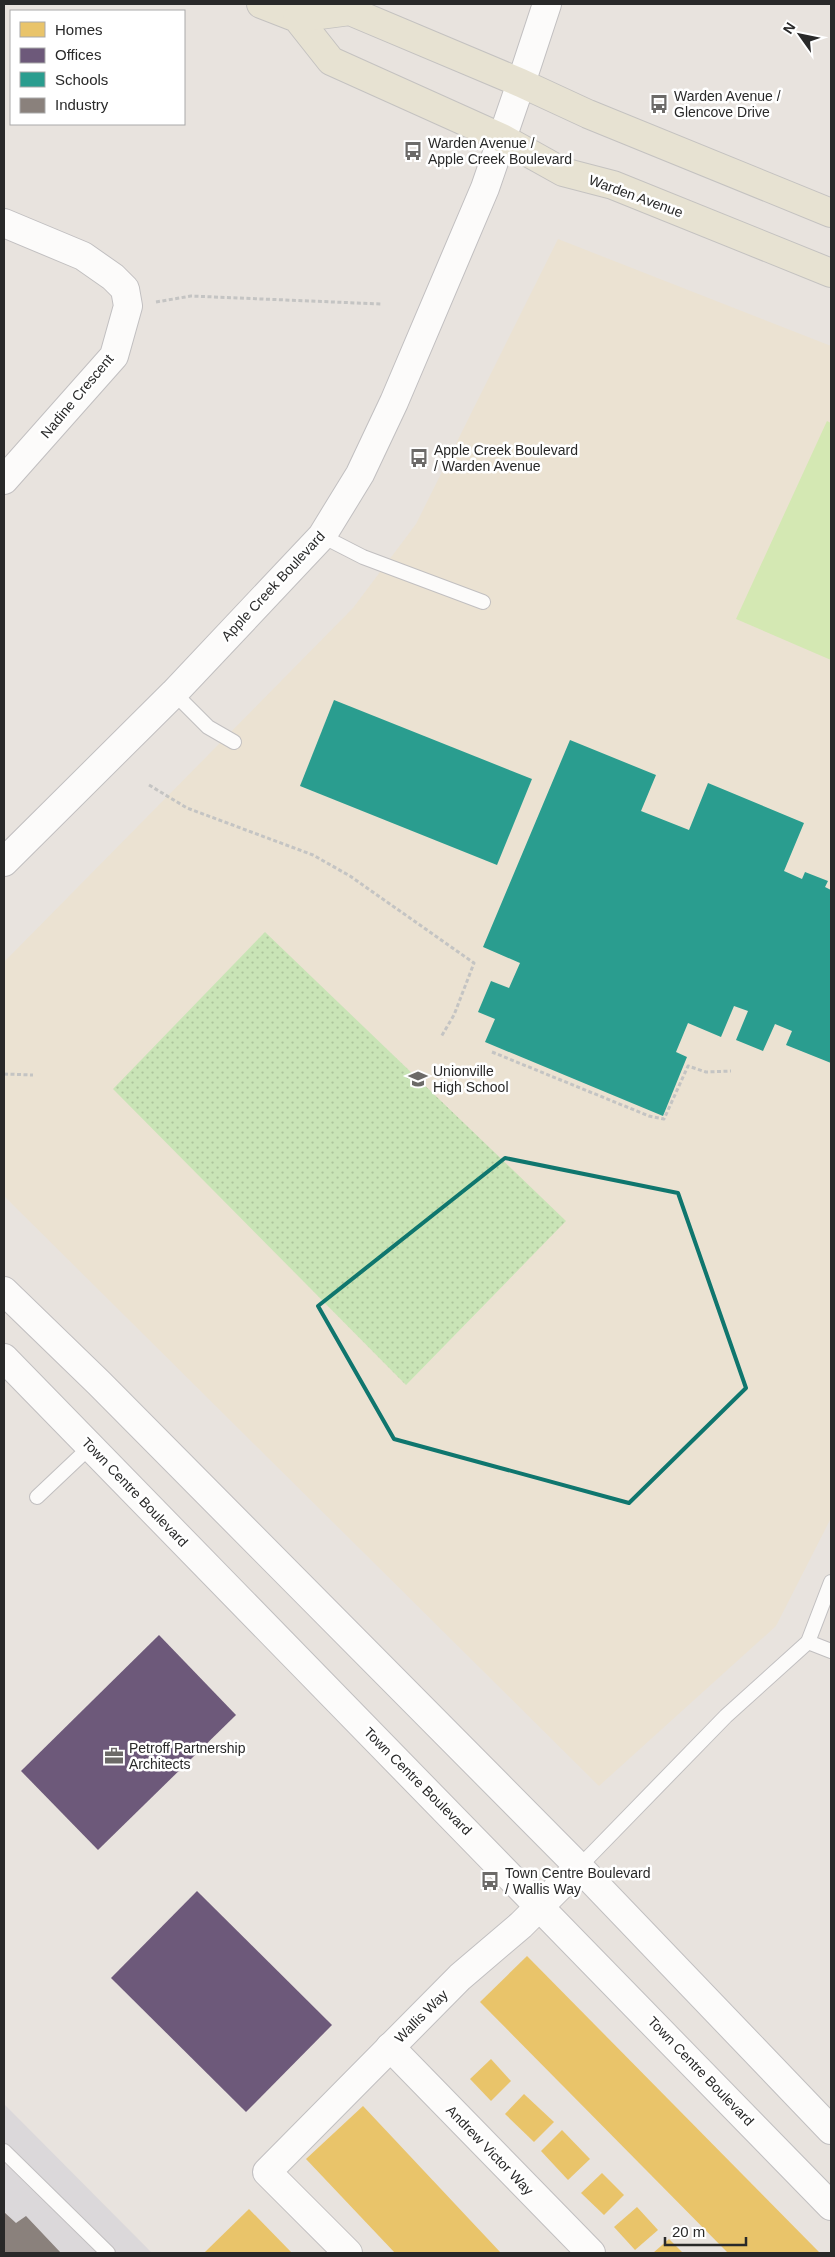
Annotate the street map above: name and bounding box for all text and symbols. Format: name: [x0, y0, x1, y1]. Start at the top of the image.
legend: [10, 10, 185, 125]
north arrow: [775, 10, 825, 60]
text: N: [780, 19, 799, 37]
text: Homes: [55, 21, 103, 38]
text: Offices: [55, 46, 101, 63]
text: Schools: [55, 71, 108, 88]
place label: Warden Avenue / Glencove Drive: [674, 88, 781, 120]
bus stop icon: Warden Avenue / Glencove Drive: [648, 93, 670, 115]
text: Industry: [55, 96, 109, 113]
place label: Warden Avenue / Apple Creek Boulevard: [428, 135, 572, 167]
bus stop icon: Warden Avenue / Apple Creek Boulevard: [402, 140, 424, 162]
street label: Warden Avenue: [587, 172, 685, 220]
street label: Nadine Crescent: [37, 351, 117, 441]
place label: Apple Creek Boulevard / Warden Avenue: [434, 442, 578, 474]
bus stop icon: Apple Creek Boulevard / Warden Avenue: [408, 447, 430, 469]
street label: Apple Creek Boulevard: [218, 528, 328, 644]
place label: Unionville High School: [433, 1063, 509, 1095]
school or university icon: Unionville High School: [407, 1068, 429, 1090]
street label: Town Centre Boulevard: [79, 1434, 191, 1550]
street label: Town Centre Boulevard: [361, 1724, 475, 1838]
place label: Petroff Partnership Architects: [129, 1740, 246, 1772]
office icon: Petroff Partnership Architects: [103, 1745, 125, 1767]
place label: Town Centre Boulevard / Wallis Way: [505, 1865, 651, 1897]
bus stop icon: Town Centre Boulevard / Wallis Way: [479, 1870, 501, 1892]
street label: Wallis Way: [391, 1986, 451, 2046]
street label: Town Centre Boulevard: [645, 2013, 757, 2129]
street label: Andrew Victor Way: [443, 2102, 537, 2198]
scale bar: [665, 2214, 746, 2246]
text: 20 m: [672, 2223, 705, 2240]

